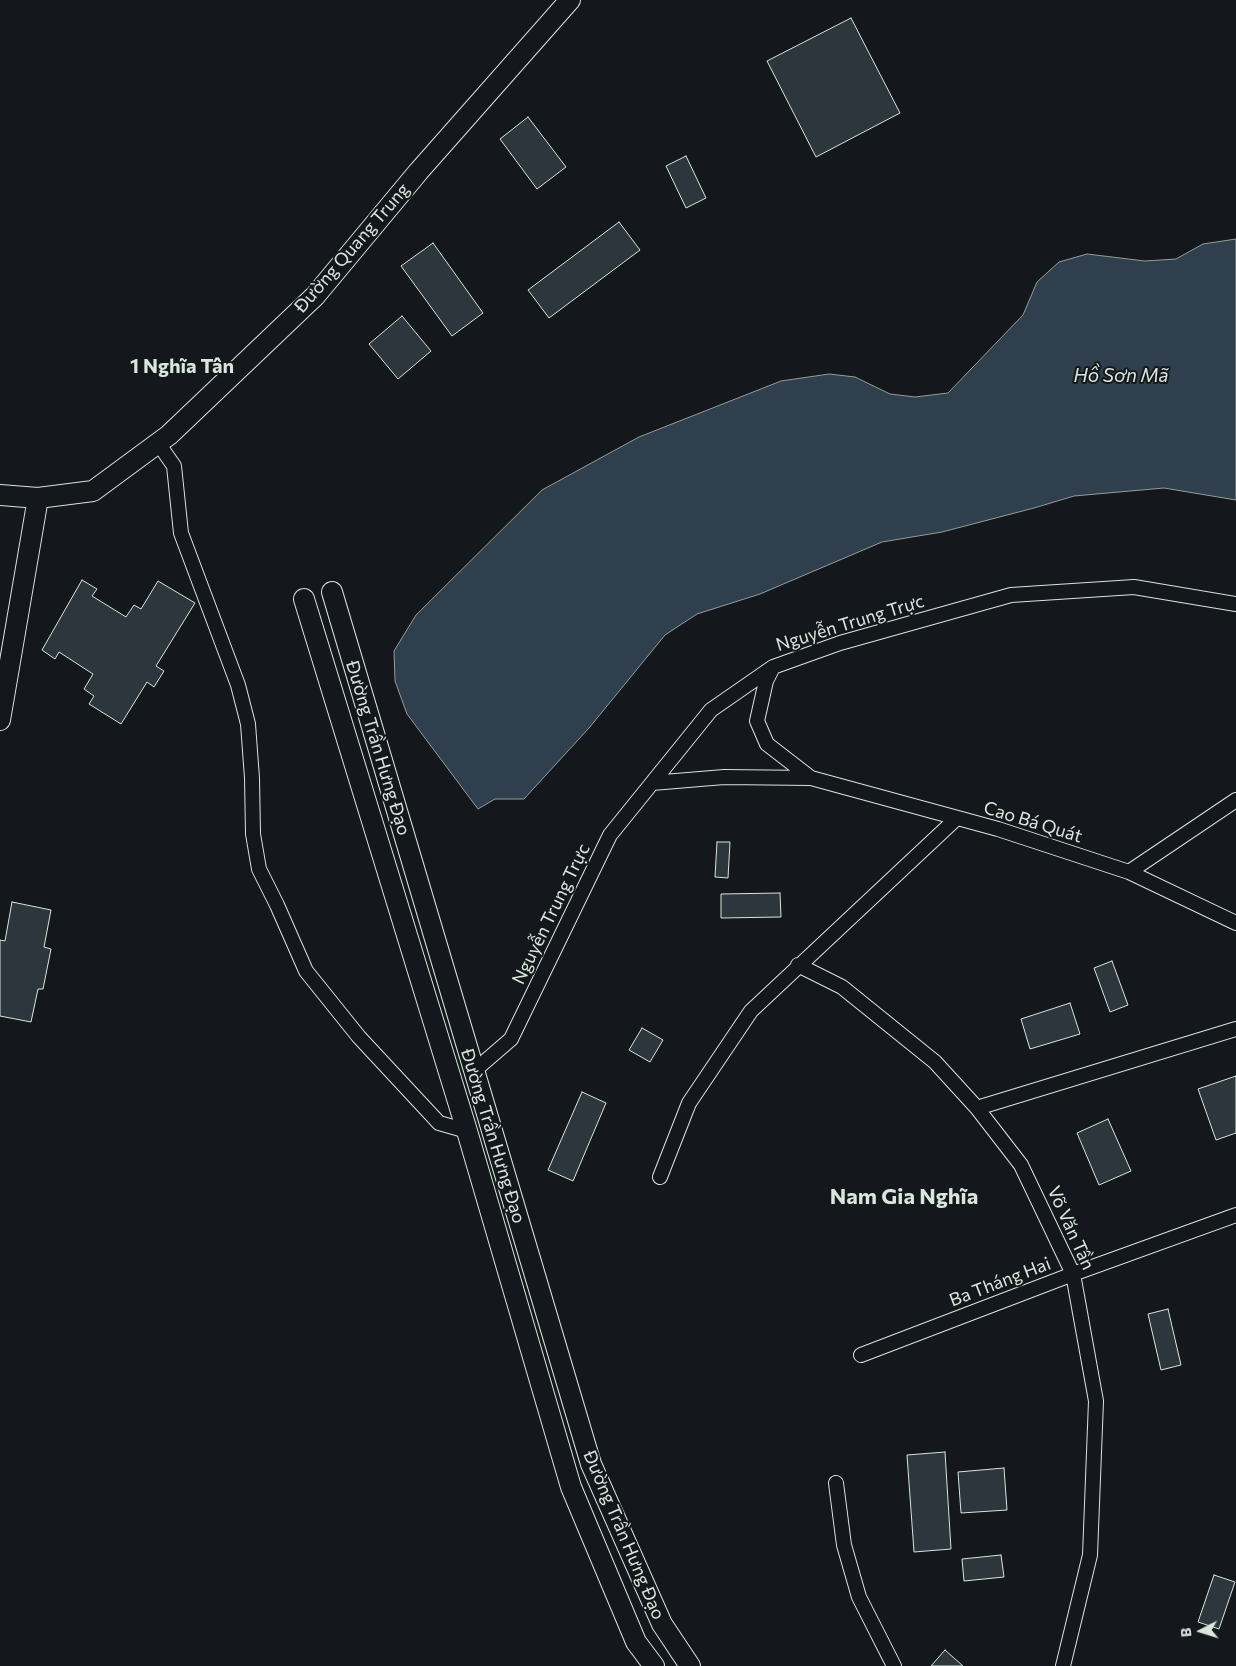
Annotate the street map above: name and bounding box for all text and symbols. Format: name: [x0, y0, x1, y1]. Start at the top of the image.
street label: Đường Quang Trung: [290, 179, 414, 317]
district label: 1 Nghĩa Tân: [130, 354, 234, 378]
water label: Hồ Sơn Mã: [1074, 365, 1168, 387]
street label: Nguyễn Trung Trực: [773, 590, 927, 656]
street label: Đường Trần Hưng Đạo: [341, 658, 415, 838]
street label: Cao Bá Quát: [981, 797, 1085, 847]
street label: Nguyễn Trung Trực: [508, 840, 594, 988]
street label: Đường Trần Hưng Đạo: [456, 1046, 530, 1226]
street label: Võ Văn Tần: [1043, 1183, 1099, 1273]
district label: Nam Gia Nghĩa: [830, 1184, 978, 1210]
street label: Ba Tháng Hai: [946, 1253, 1054, 1311]
street label: Đường Trần Hưng Đạo: [579, 1447, 669, 1623]
north arrow: [1176, 1606, 1226, 1656]
text: B: [1177, 1627, 1194, 1638]

